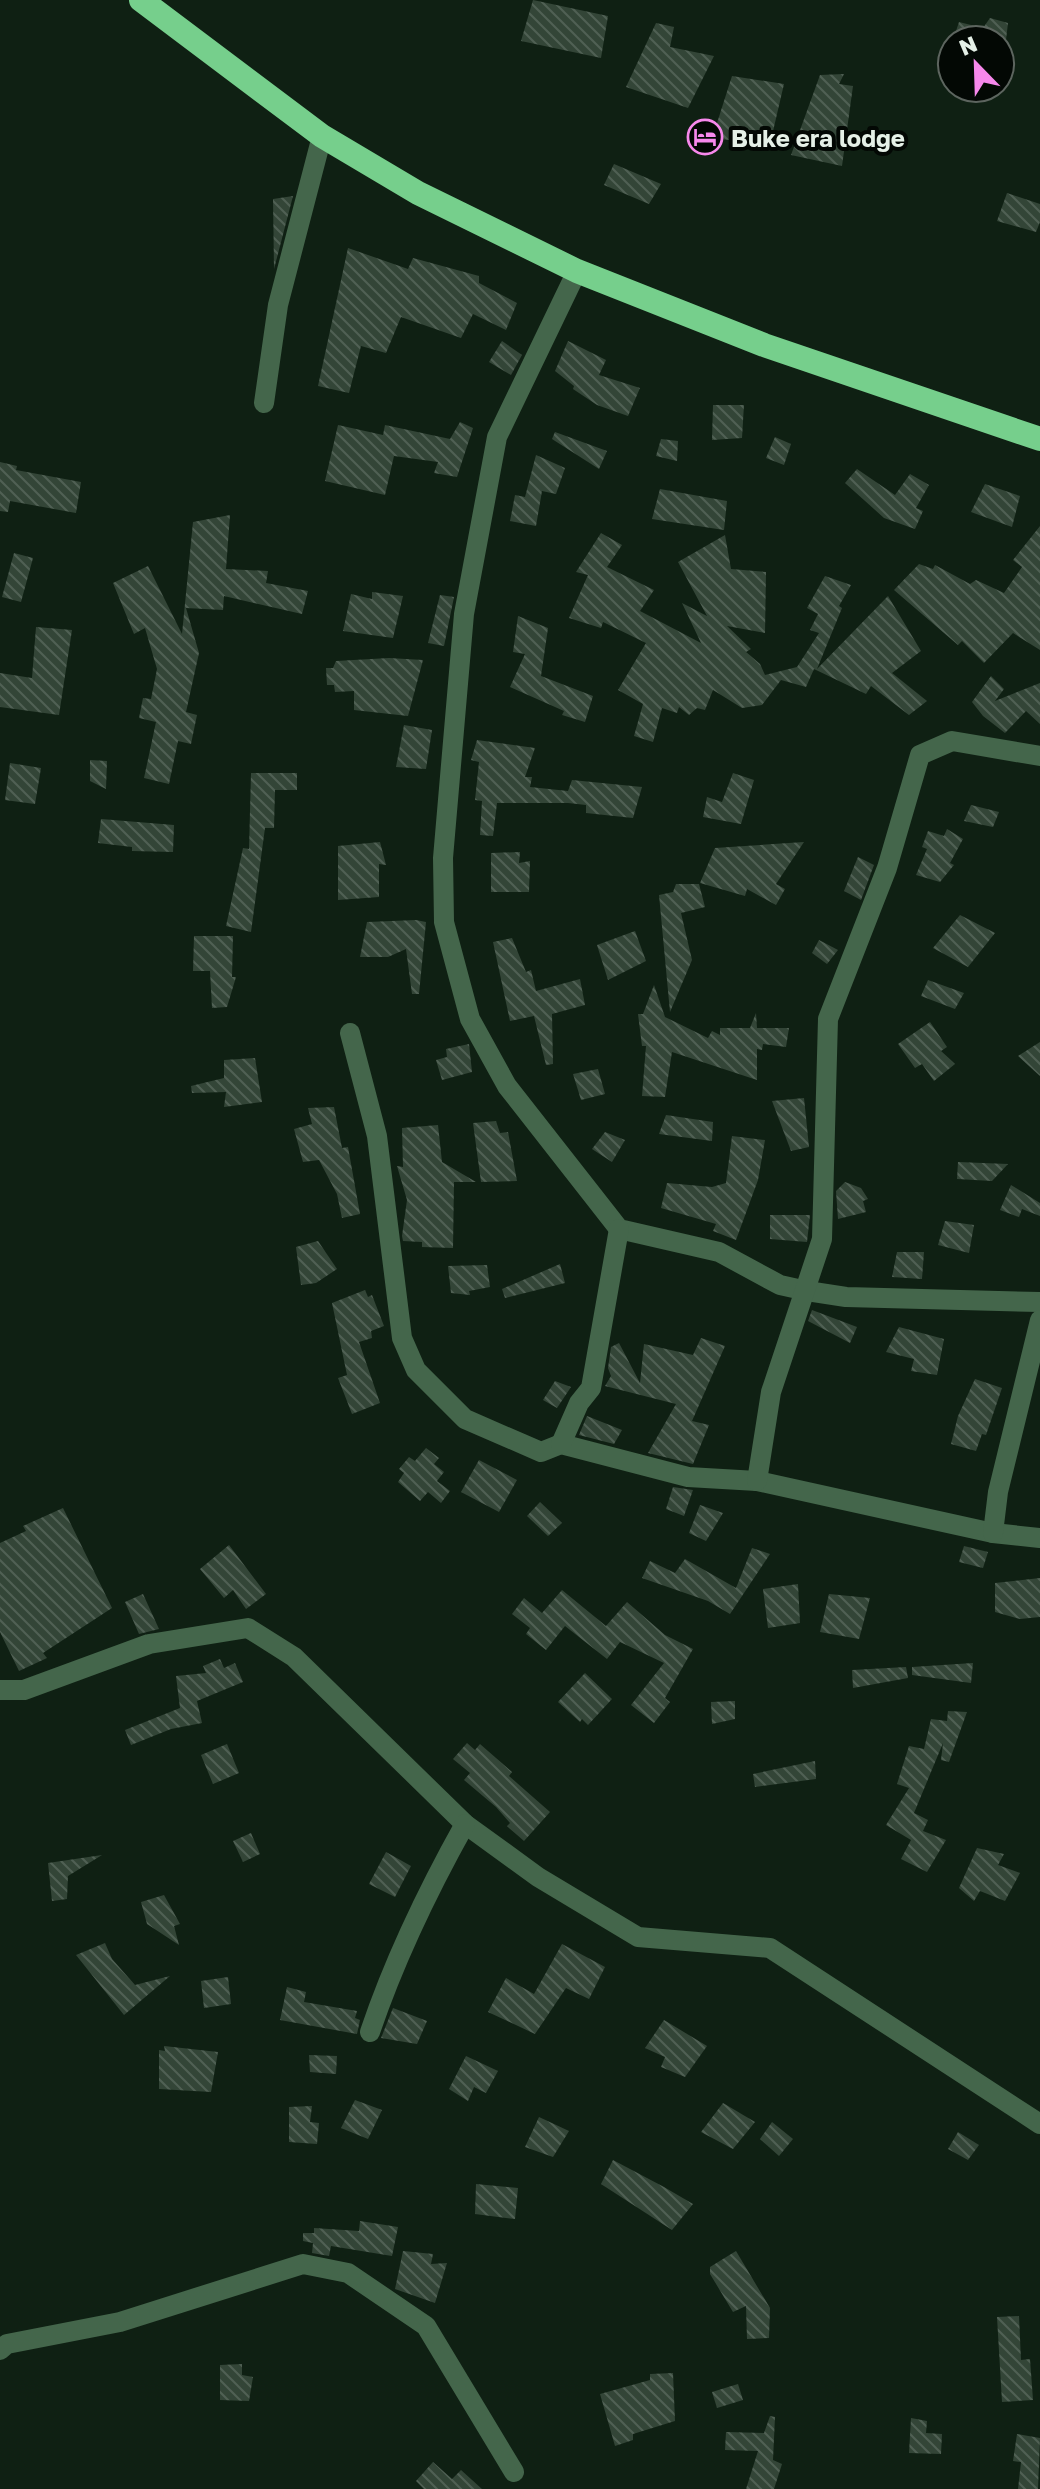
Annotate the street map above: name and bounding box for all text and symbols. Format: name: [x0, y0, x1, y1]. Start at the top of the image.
north arrow: [936, 24, 1016, 104]
text: N: [955, 29, 981, 61]
hotel icon: Buke era lodge: [686, 118, 724, 156]
place label: Buke era lodge: [731, 123, 905, 152]

